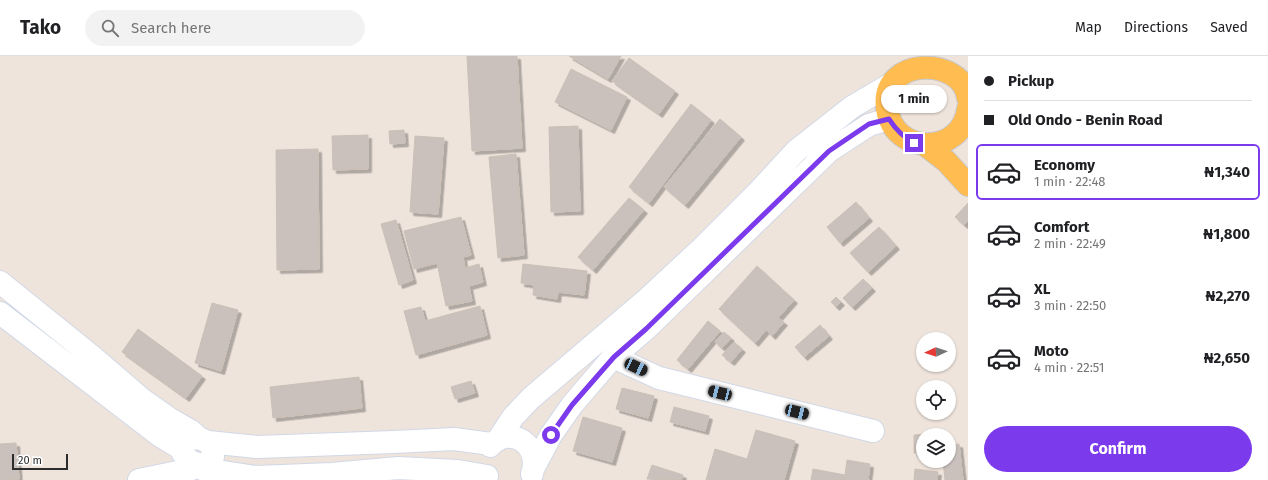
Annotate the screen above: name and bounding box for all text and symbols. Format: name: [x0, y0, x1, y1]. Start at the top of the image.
search box: [85, 10, 365, 46]
text: Tako: [20, 16, 61, 39]
icon: search: [99, 17, 121, 39]
text: Search here: [131, 19, 211, 37]
text: Map: [1075, 19, 1102, 36]
text: Directions: [1124, 19, 1188, 36]
text: Saved: [1210, 19, 1248, 36]
text: Pickup: [1008, 72, 1054, 90]
callout: 1 min: [881, 85, 947, 113]
text: 1 min: [898, 91, 930, 106]
text: Old Ondo - Benin Road: [1008, 111, 1163, 129]
route end: [905, 134, 923, 152]
icon: car: [986, 154, 1022, 190]
text: Economy: [1034, 156, 1095, 174]
text: ₦1,340: [1204, 163, 1250, 181]
text: 1 min · 22:48: [1034, 174, 1106, 189]
icon: car: [986, 216, 1022, 252]
text: Comfort: [1034, 218, 1090, 236]
text: ₦1,800: [1203, 225, 1250, 243]
text: 2 min · 22:49: [1034, 236, 1106, 251]
icon: car: [986, 278, 1022, 314]
text: XL: [1034, 280, 1050, 298]
text: ₦2,270: [1206, 287, 1250, 305]
text: 3 min · 22:50: [1034, 298, 1106, 313]
north arrow: [916, 332, 956, 372]
map controls: [916, 332, 956, 468]
icon: car: [986, 340, 1022, 376]
text: Moto: [1034, 342, 1069, 360]
text: ₦2,650: [1204, 349, 1250, 367]
car: [623, 356, 649, 378]
text: 4 min · 22:51: [1034, 360, 1104, 375]
button: locate: [916, 380, 956, 420]
car: [707, 384, 733, 402]
car: [784, 403, 810, 421]
route start: [542, 426, 560, 444]
button: Confirm: [984, 426, 1252, 472]
button: layers: [916, 428, 956, 468]
scale bar: [12, 452, 68, 471]
text: 20 m: [18, 454, 42, 467]

